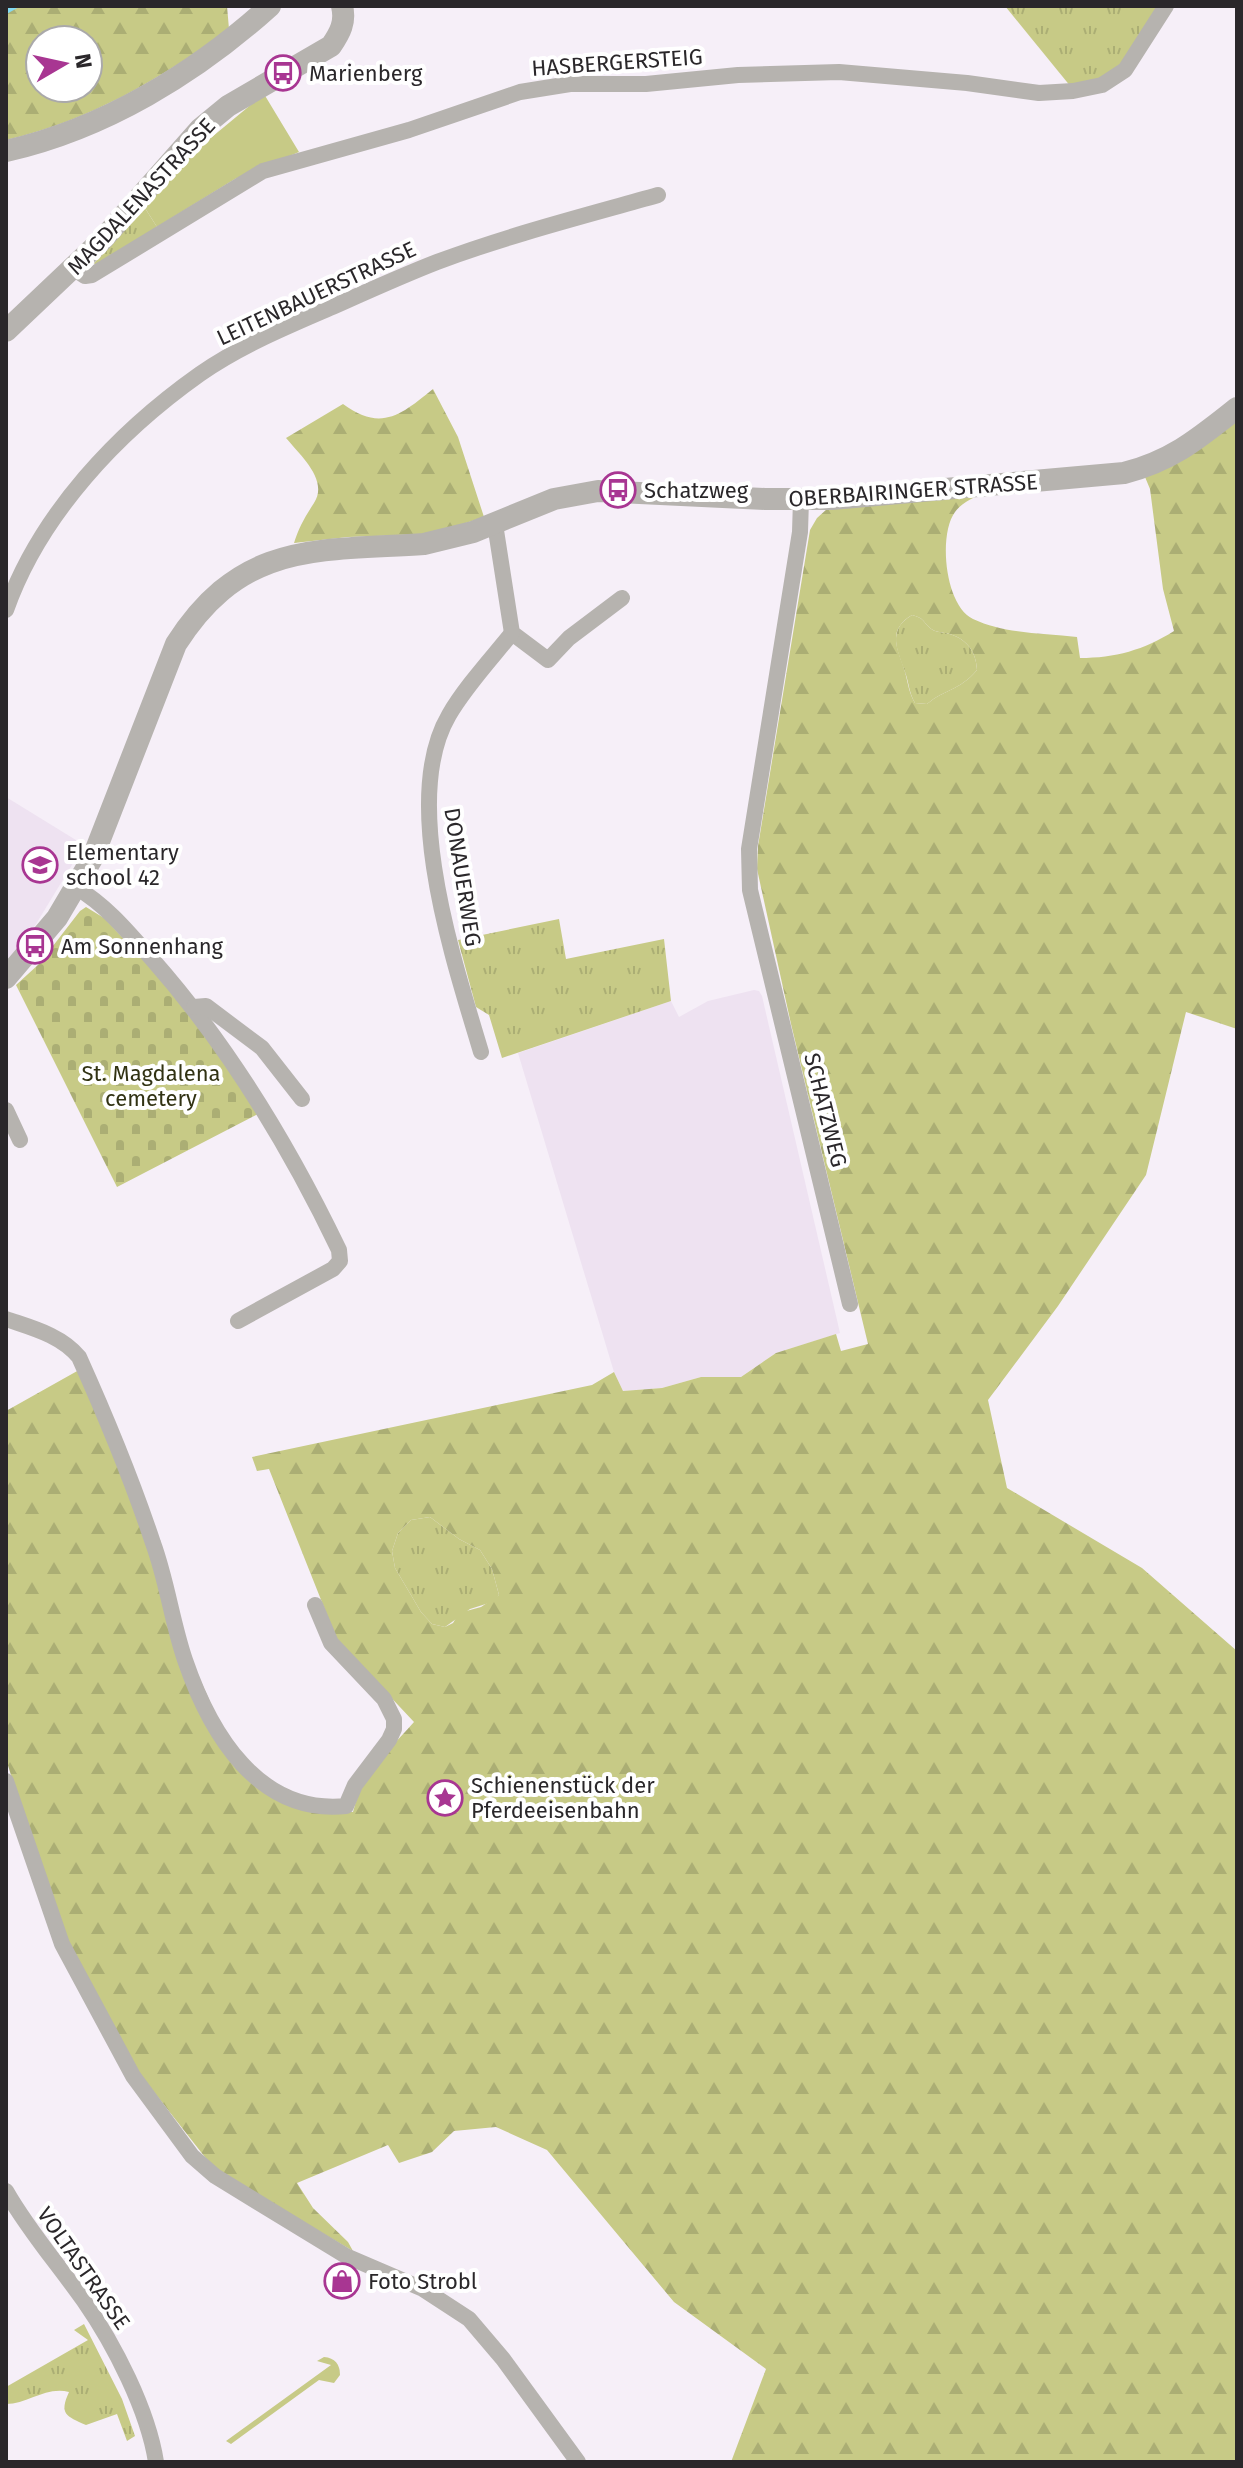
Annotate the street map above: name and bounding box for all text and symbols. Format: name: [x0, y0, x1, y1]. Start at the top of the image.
north arrow: [24, 24, 104, 104]
street label: HASBERGERSTEIG: [530, 43, 704, 82]
text: N: [69, 52, 98, 70]
bus stop icon: Marienberg: [264, 54, 302, 92]
place label: Marienberg: [309, 60, 423, 87]
street label: MAGDALENASTRASSE: [62, 112, 221, 280]
street label: LEITENBAUERSTRASSE: [212, 235, 420, 352]
street label: OBERBAIRINGER STRASSE: [787, 468, 1039, 513]
bus stop icon: Schatzweg: [599, 471, 637, 509]
place label: Schatzweg: [644, 477, 749, 504]
street label: DONAUERWEG: [438, 806, 487, 948]
place label: Elementary school 42: [66, 839, 179, 891]
school or university icon: Elementary school 42: [21, 846, 59, 884]
bus stop icon: Am Sonnenhang: [16, 927, 54, 965]
place label: Am Sonnenhang: [61, 933, 224, 960]
street label: SCHATZWEG: [798, 1050, 853, 1170]
park label: St. Magdalena cemetery: [81, 1060, 221, 1112]
place label: Schienenstück der Pferdeeisenbahn: [471, 1772, 655, 1824]
place icon: Schienenstück der Pferdeeisenbahn: [426, 1779, 464, 1817]
street label: VOLTASTRASSE: [31, 2202, 136, 2335]
shop icon: Foto Strobl: [323, 2262, 361, 2300]
place label: Foto Strobl: [368, 2268, 477, 2295]

